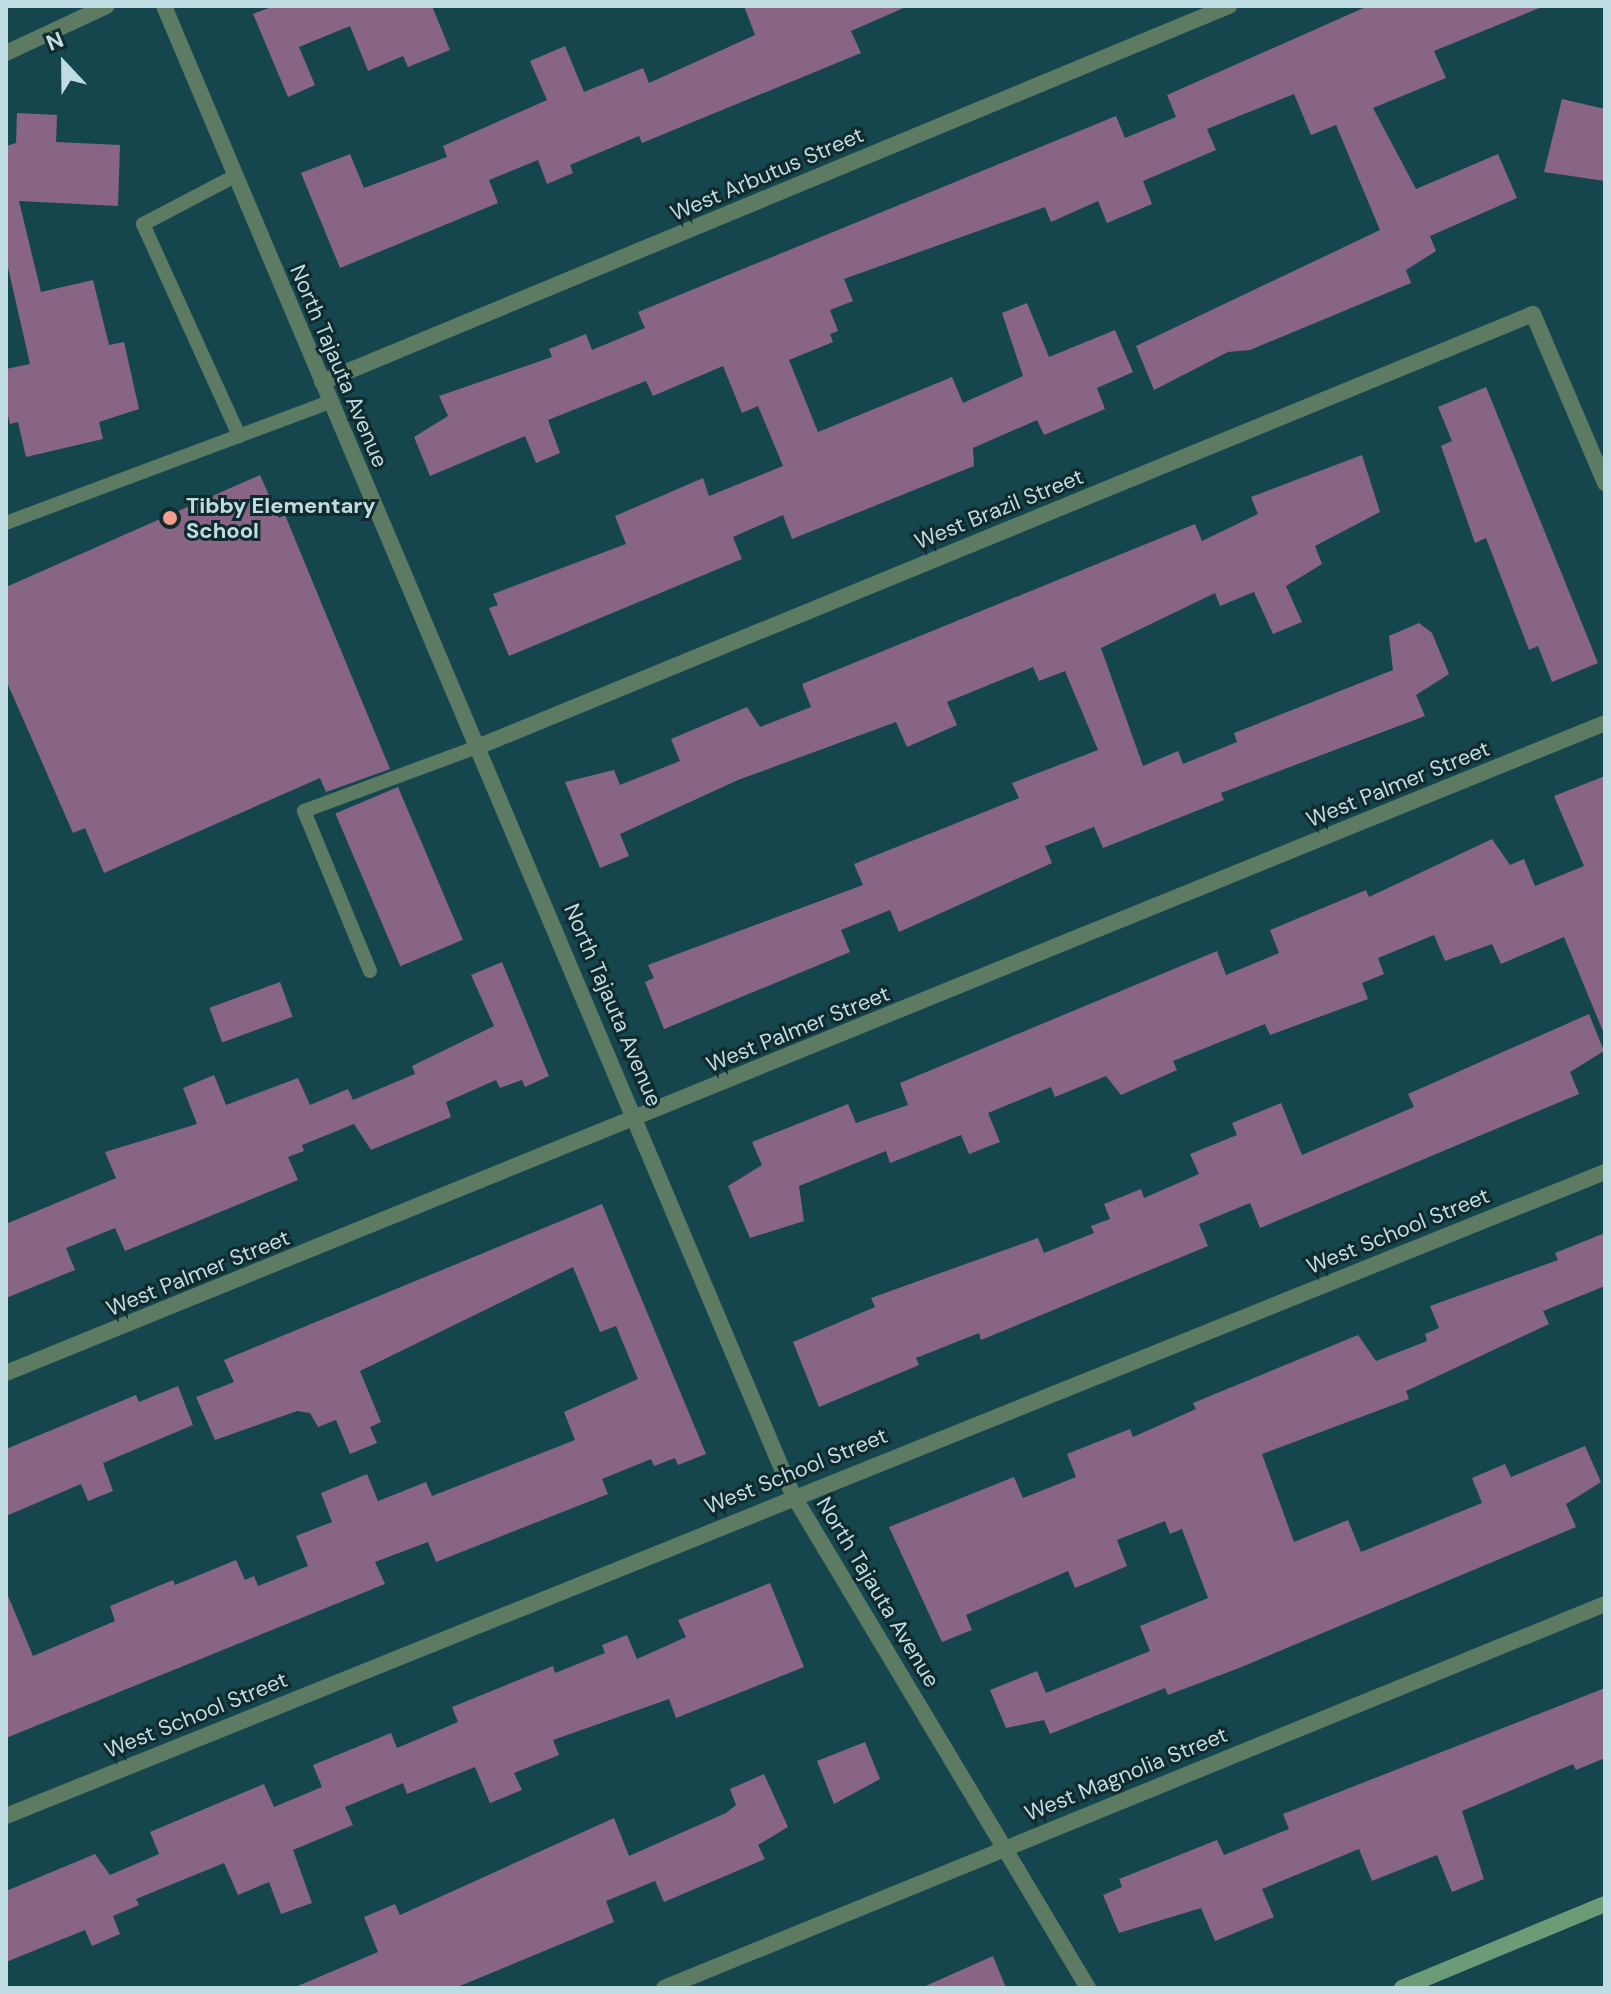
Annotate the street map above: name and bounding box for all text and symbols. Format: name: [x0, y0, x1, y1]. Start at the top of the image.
north arrow: [24, 24, 104, 104]
text: N: [42, 25, 68, 58]
street label: West Arbutus Street: [666, 121, 868, 227]
street label: North Tajauta Avenue: [284, 261, 394, 471]
street label: West Brazil Street: [911, 463, 1087, 555]
place label: Tibby Elementary School: [186, 492, 376, 544]
marker: Tibby Elementary School: [161, 509, 179, 527]
street label: West Palmer Street: [1303, 735, 1493, 833]
street label: North Tajauta Avenue: [558, 900, 668, 1110]
street label: West Palmer Street: [703, 980, 893, 1078]
street label: West School Street: [1303, 1182, 1493, 1280]
street label: West Palmer Street: [103, 1224, 293, 1322]
street label: West School Street: [701, 1422, 891, 1520]
street label: North Tajauta Avenue: [811, 1492, 945, 1692]
street label: West School Street: [101, 1666, 291, 1764]
street label: West Magnolia Street: [1021, 1721, 1231, 1827]

